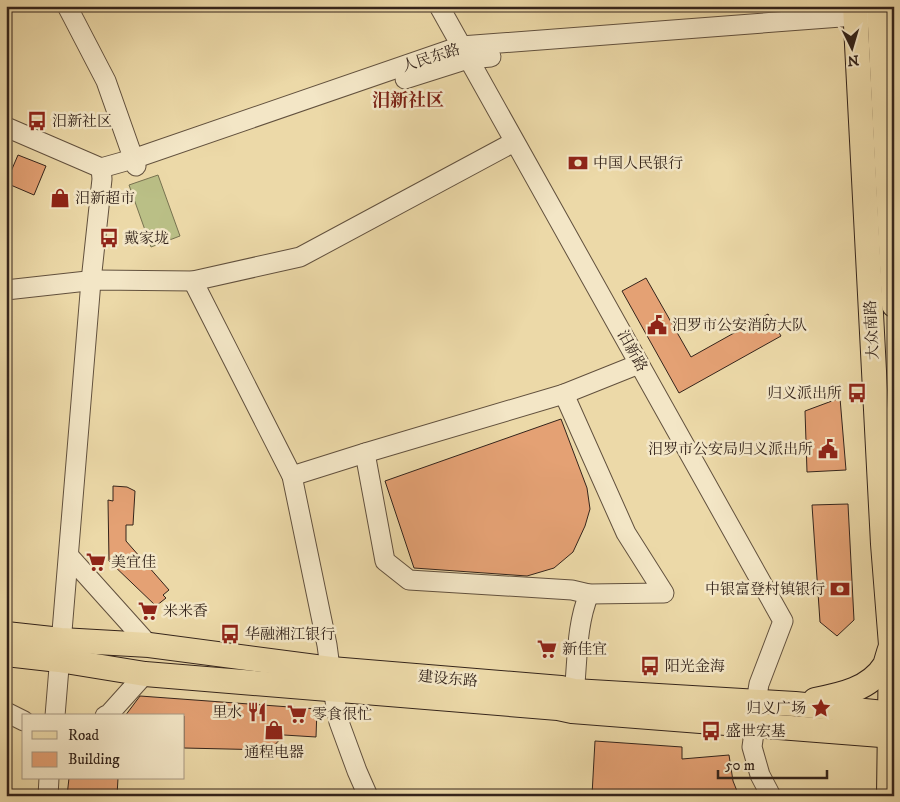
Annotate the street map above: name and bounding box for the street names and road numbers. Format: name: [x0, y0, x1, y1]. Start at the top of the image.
street label: 人民东路: [400, 40, 462, 76]
street label: 大众南路: [861, 300, 883, 360]
street label: 汨新路: [613, 327, 651, 375]
street label: 建设东路: [417, 667, 479, 691]

